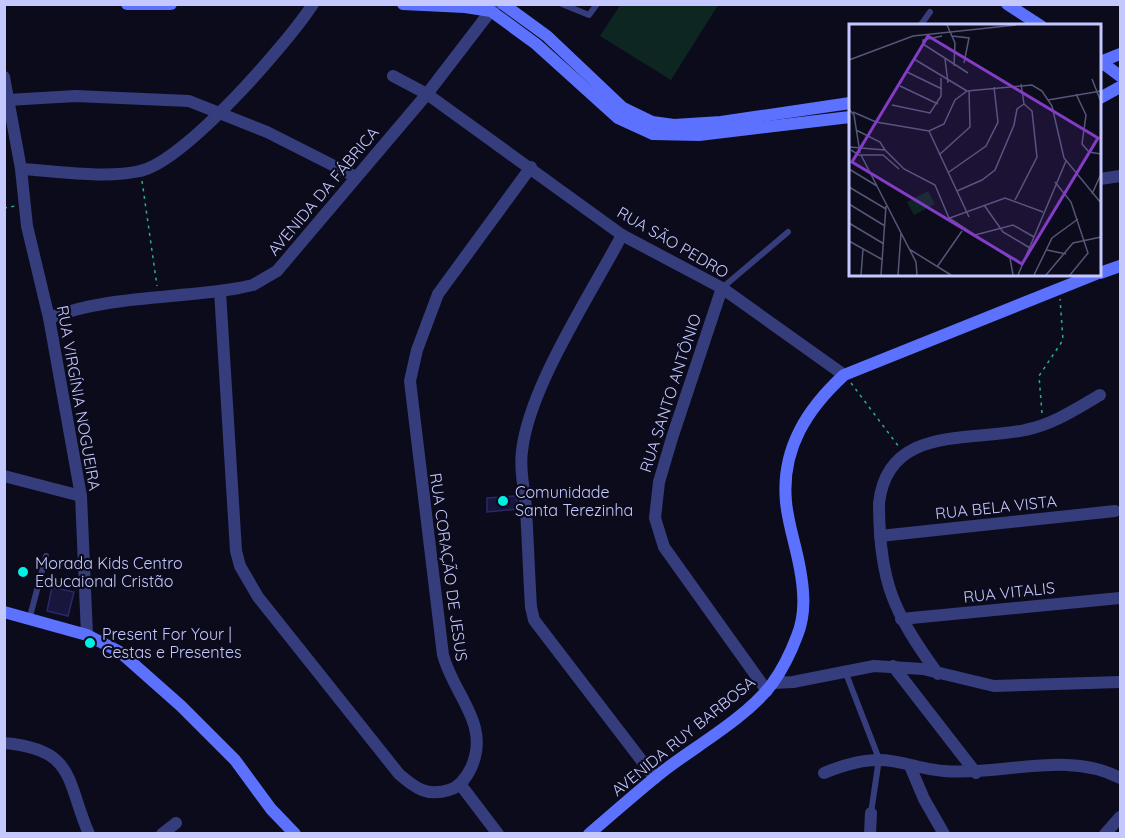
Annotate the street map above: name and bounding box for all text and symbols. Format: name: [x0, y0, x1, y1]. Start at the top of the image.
inset map: [849, 24, 1101, 276]
street label: AVENIDA DA FÁBRICA: [263, 123, 383, 259]
street label: RUA SÃO PEDRO: [614, 202, 732, 282]
street label: RUA VIRGÍNIA NOGUEIRA: [53, 304, 105, 492]
street label: RUA SANTO ANTÔNIO: [635, 311, 705, 475]
street label: RUA CORAÇÃO DE JESUS: [426, 471, 472, 663]
place label: Comunidade Santa Terezinha: [515, 482, 633, 520]
street label: RUA BELA VISTA: [934, 491, 1058, 523]
marker: Comunidade Santa Terezinha: [496, 494, 510, 508]
place label: Morada Kids Centro Educaional Cristão: [35, 553, 183, 591]
marker: Morada Kids Centro Educaional Cristão: [16, 565, 30, 579]
street label: RUA VITALIS: [962, 577, 1056, 607]
place label: Present For Your | Cestas e Presentes: [102, 624, 241, 662]
marker: Present For Your | Cestas e Presentes: [83, 636, 97, 650]
street label: AVENIDA RUY BARBOSA: [607, 672, 759, 800]

